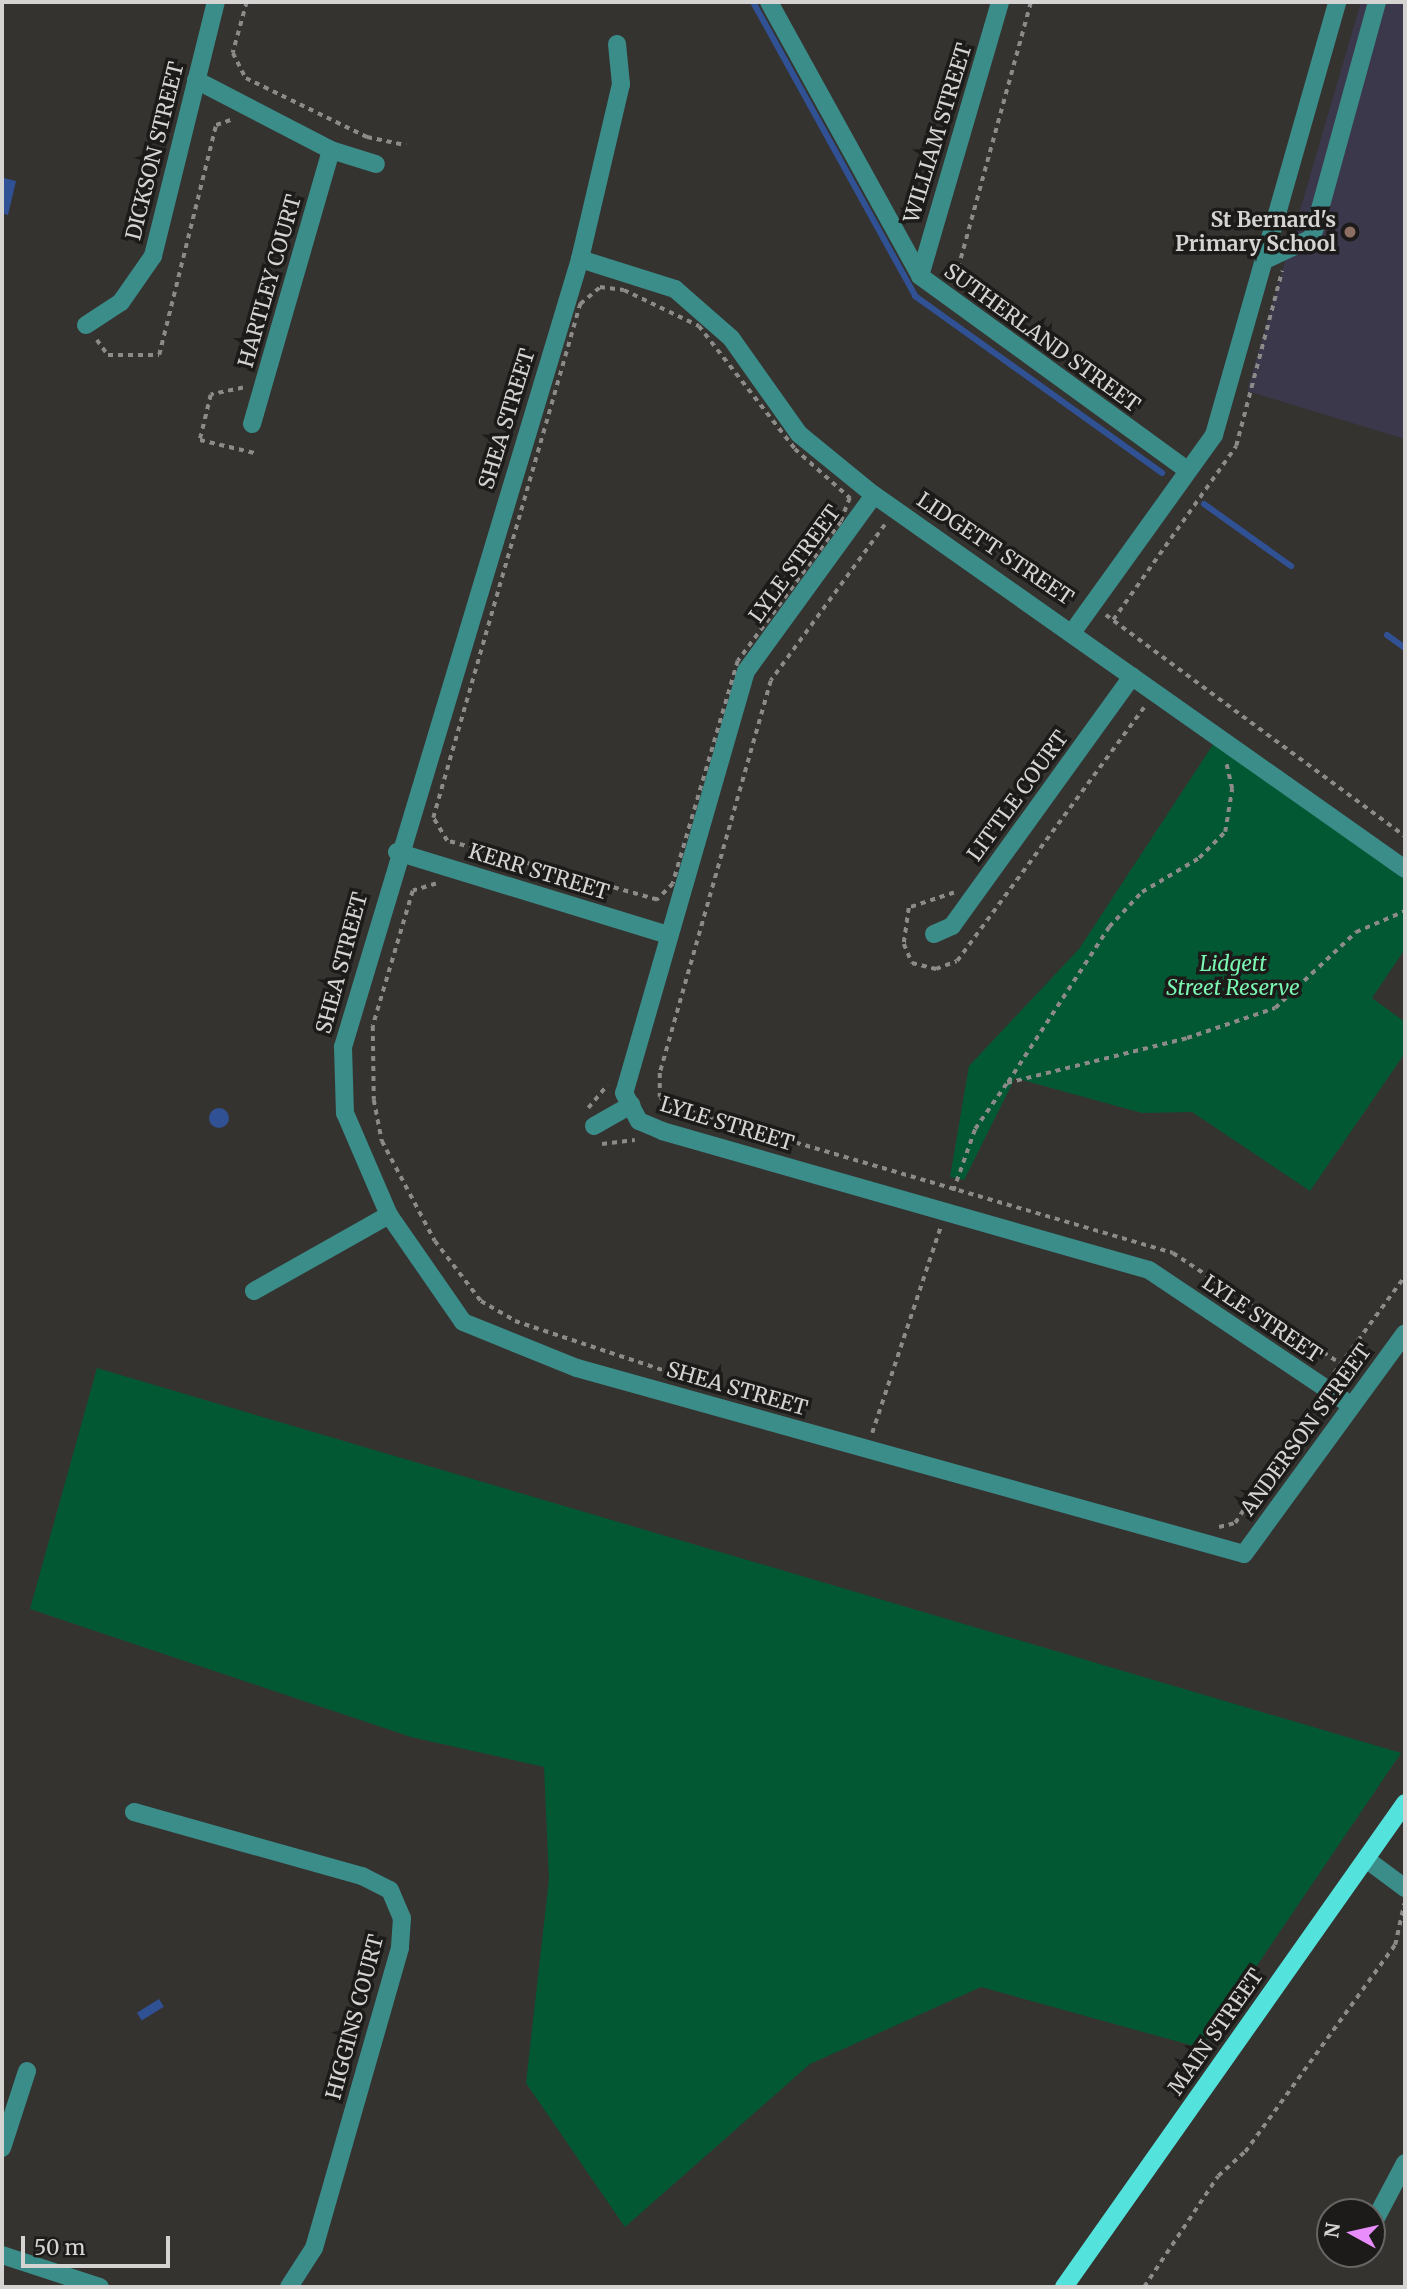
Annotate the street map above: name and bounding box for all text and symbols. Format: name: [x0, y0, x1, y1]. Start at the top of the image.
street label: WILLIAM STREET: [899, 40, 977, 226]
street label: DICKSON STREET: [121, 59, 189, 243]
street label: HARTLEY COURT: [233, 192, 307, 370]
place label: St Bernard's Primary School: [1175, 207, 1336, 257]
marker: St Bernard's Primary School: [1342, 224, 1358, 240]
street label: SUTHERLAND STREET: [939, 258, 1145, 418]
street label: SHEA STREET: [474, 346, 540, 492]
street label: LIDGETT STREET: [912, 487, 1078, 611]
street label: LYLE STREET: [744, 501, 846, 627]
street label: LITTLE COURT: [962, 726, 1074, 866]
street label: KERR STREET: [466, 839, 612, 905]
street label: SHEA STREET: [311, 889, 373, 1037]
park label: Lidgett Street Reserve: [1166, 951, 1300, 1001]
street label: LYLE STREET: [657, 1092, 797, 1156]
street label: LYLE STREET: [1197, 1270, 1327, 1368]
street label: ANDERSON STREET: [1235, 1339, 1377, 1521]
street label: SHEA STREET: [664, 1357, 810, 1421]
street label: HIGGINS COURT: [321, 1932, 389, 2102]
street label: MAIN STREET: [1163, 1964, 1269, 2100]
north arrow: [1316, 2198, 1386, 2268]
text: N: [1319, 2221, 1345, 2239]
scale bar: [24, 2222, 173, 2266]
text: 50 m: [34, 2234, 85, 2261]

